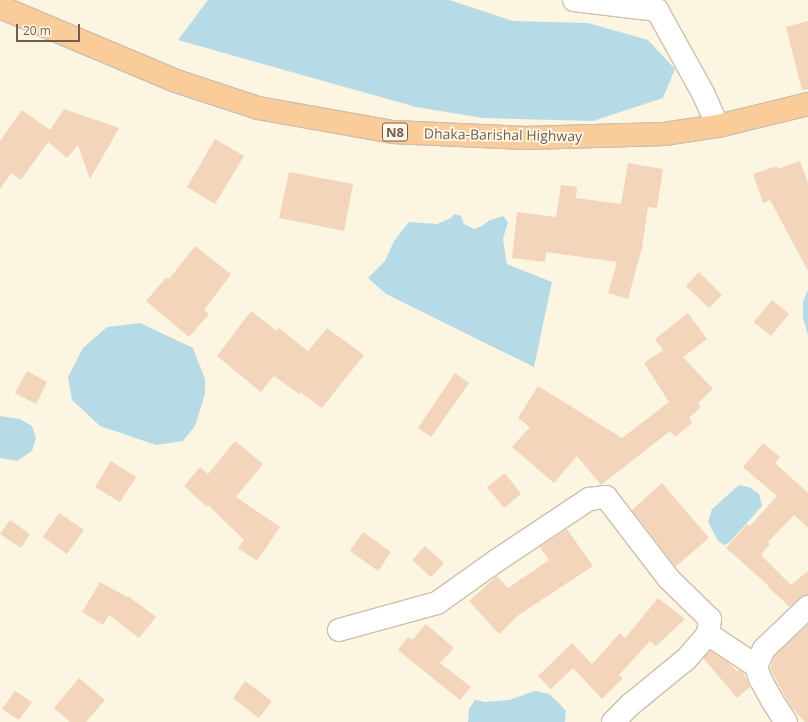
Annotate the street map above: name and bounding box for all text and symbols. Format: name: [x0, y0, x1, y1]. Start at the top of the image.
scale bar: [18, 16, 82, 42]
text: 20 m: [23, 22, 51, 39]
road number: N8: [381, 121, 409, 143]
street label: Dhaka-Barishal Highway: [424, 125, 582, 145]

